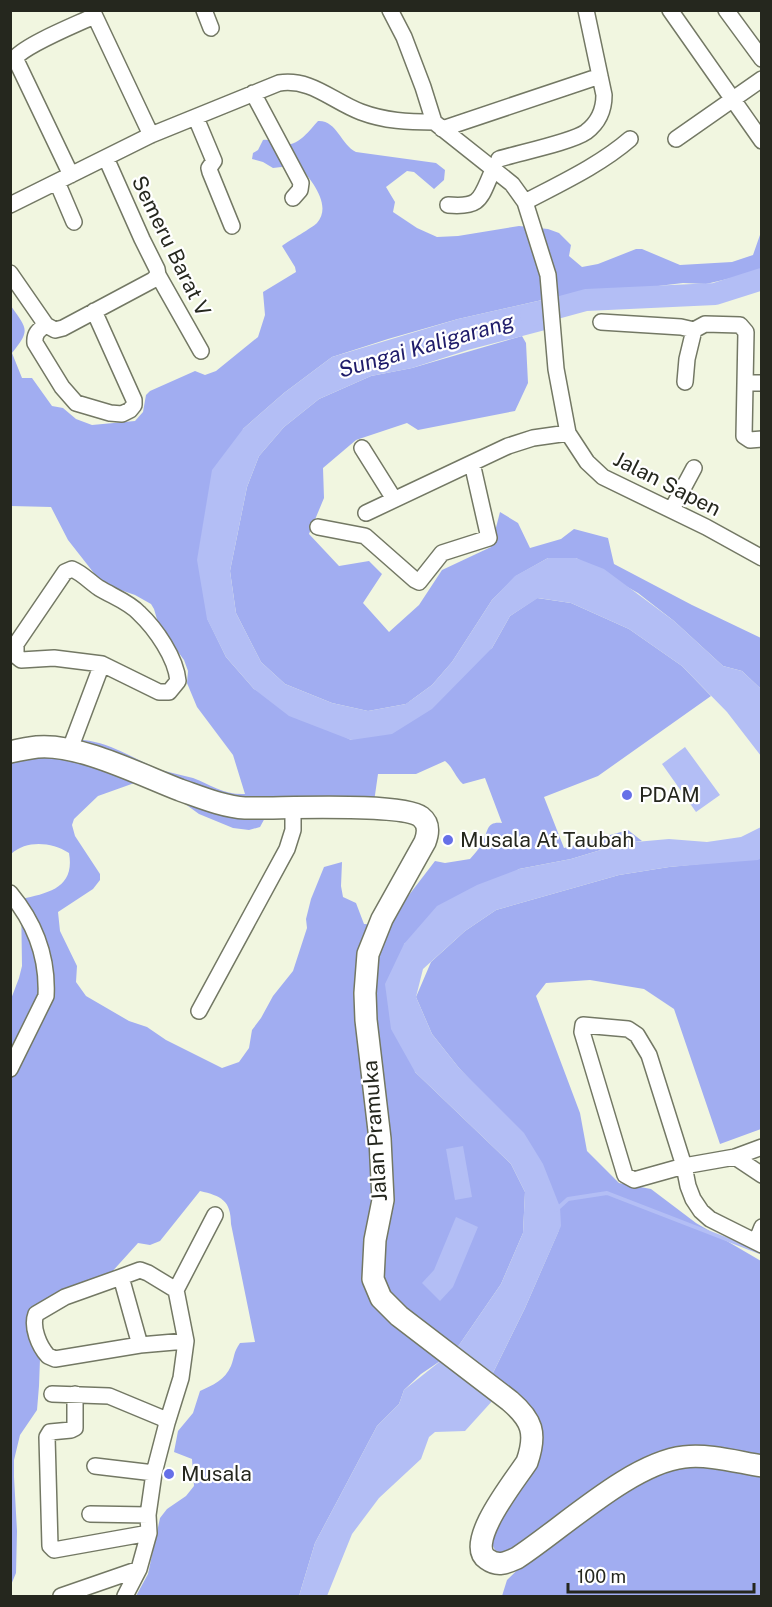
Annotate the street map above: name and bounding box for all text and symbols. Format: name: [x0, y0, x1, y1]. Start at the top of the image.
street label: Semeru Barat V: [127, 171, 216, 320]
water label: Sungai Kaligarang: [335, 307, 518, 383]
street label: Jalan Sapen: [609, 446, 725, 521]
place label: PDAM: [639, 782, 700, 807]
marker: PDAM: [620, 788, 634, 802]
place label: Musala At Taubah: [460, 827, 634, 852]
marker: Musala At Taubah: [441, 833, 455, 847]
street label: Jalan Pramuka: [357, 1060, 392, 1202]
place label: Musala: [181, 1461, 252, 1486]
marker: Musala: [162, 1467, 176, 1481]
scale bar: [568, 1556, 754, 1594]
text: 100 m: [577, 1566, 626, 1587]

